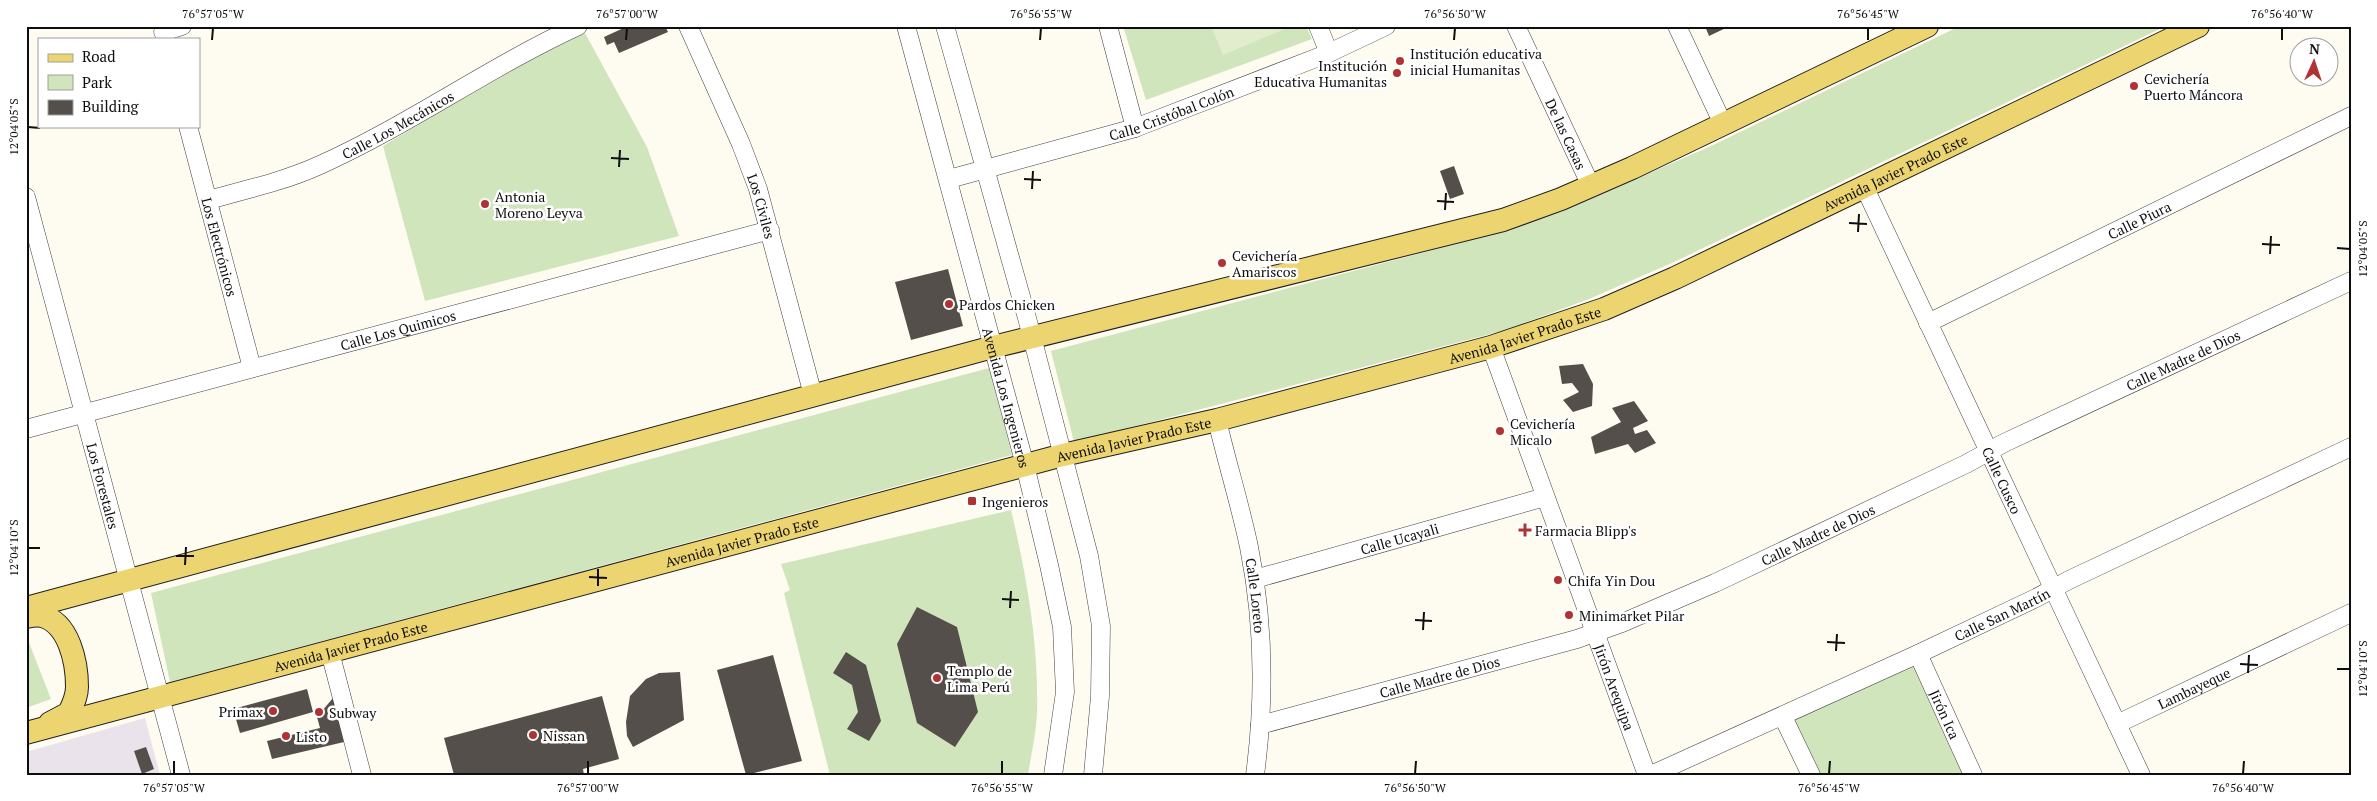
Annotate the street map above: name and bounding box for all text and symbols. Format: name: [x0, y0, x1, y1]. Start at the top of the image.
text: 76°57'05"W: [182, 6, 245, 21]
text: 76°57'00"W: [596, 6, 659, 21]
text: 76°56'55"W: [1010, 6, 1073, 21]
text: 76°56'50"W: [1424, 6, 1487, 21]
text: 76°56'45"W: [1837, 6, 1900, 21]
text: 76°56'40"W: [2251, 6, 2314, 21]
legend: [38, 38, 200, 128]
north arrow: [2290, 38, 2340, 88]
text: N: [2309, 39, 2321, 58]
place label: Institución educativa inicial Humanitas: [1410, 44, 1542, 79]
text: Road: [82, 46, 115, 66]
marker: Institución educativa inicial Humanitas: [1394, 55, 1406, 67]
place label: Institución Educativa Humanitas: [1254, 56, 1388, 91]
marker: Institución Educativa Humanitas: [1391, 67, 1403, 79]
place label: Cevichería Puerto Máncora: [2144, 69, 2243, 104]
text: Park: [82, 72, 112, 92]
marker: Cevichería Puerto Máncora: [2128, 80, 2140, 92]
street label: Calle Cristóbal Colón: [1107, 81, 1237, 144]
street label: Calle Los Mecánicos: [338, 86, 457, 163]
street label: De las Casas: [1542, 95, 1591, 172]
text: Building: [82, 96, 140, 116]
text: 12°04'05"S: [6, 98, 21, 156]
street label: Avenida Javier Prado Este: [1819, 129, 1971, 215]
street label: Los Civiles: [744, 171, 780, 241]
place label: Antonia Moreno Leyva: [495, 187, 583, 222]
street label: Los Electrónicos: [198, 195, 242, 298]
street label: Calle Piura: [2104, 196, 2174, 243]
marker: Antonia Moreno Leyva: [479, 198, 491, 210]
text: 12°04'05"S: [2355, 220, 2370, 278]
place label: Cevichería Amariscos: [1232, 246, 1297, 281]
marker: Cevichería Amariscos: [1216, 257, 1228, 269]
place label: Pardos Chicken: [959, 295, 1056, 314]
marker: Pardos Chicken: [943, 298, 955, 310]
street label: Avenida Javier Prado Este: [1447, 301, 1603, 367]
street label: Calle Los Quimicos: [338, 305, 458, 354]
street label: Avenida Los Ingenieros: [979, 325, 1035, 470]
street label: Calle Madre de Dios: [2123, 325, 2243, 394]
street label: Avenida Javier Prado Este: [1054, 412, 1213, 466]
place label: Cevichería Micalo: [1510, 414, 1575, 449]
marker: Cevichería Micalo: [1494, 425, 1506, 437]
street label: Los Forestales: [83, 441, 124, 531]
street label: Calle Cusco: [1978, 443, 2026, 517]
place label: Ingenieros: [982, 492, 1048, 511]
marker: Ingenieros: [966, 495, 978, 507]
street label: Calle Madre de Dios: [1757, 499, 1878, 570]
street label: Avenida Javier Prado Este: [663, 511, 821, 571]
street label: Calle Ucayali: [1358, 518, 1441, 558]
text: 12°04'10"S: [6, 519, 21, 577]
place label: Farmacia Blipp's: [1535, 521, 1637, 540]
marker: Farmacia Blipp's: [1519, 524, 1531, 536]
street label: Calle Loreto: [1242, 556, 1270, 634]
place label: Chifa Yin Dou: [1568, 571, 1655, 590]
marker: Chifa Yin Dou: [1552, 574, 1564, 586]
street label: Calle San Martín: [1951, 583, 2054, 645]
place label: Minimarket Pilar: [1579, 606, 1685, 625]
marker: Minimarket Pilar: [1563, 609, 1575, 621]
street label: Avenida Javier Prado Este: [272, 616, 430, 676]
text: 12°04'10"S: [2355, 640, 2370, 698]
street label: Jirón Arequipa: [1591, 641, 1639, 733]
street label: Calle Madre de Dios: [1377, 651, 1502, 702]
place label: Templo de Lima Perú: [947, 661, 1012, 696]
street label: Lambayeque: [2154, 662, 2233, 713]
marker: Templo de Lima Perú: [931, 672, 943, 684]
street label: Jirón Ica: [1926, 686, 1965, 742]
place label: Primax: [219, 702, 264, 721]
place label: Subway: [329, 703, 377, 722]
marker: Primax: [267, 705, 279, 717]
marker: Subway: [313, 706, 325, 718]
place label: Nissan: [543, 726, 586, 745]
place label: Listo: [296, 727, 327, 746]
marker: Nissan: [527, 729, 539, 741]
marker: Listo: [280, 730, 292, 742]
text: 76°57'05"W: [143, 780, 206, 795]
text: 76°57'00"W: [557, 780, 620, 795]
text: 76°56'55"W: [971, 780, 1034, 795]
text: 76°56'50"W: [1384, 780, 1447, 795]
text: 76°56'45"W: [1798, 780, 1861, 795]
text: 76°56'40"W: [2212, 780, 2275, 795]

